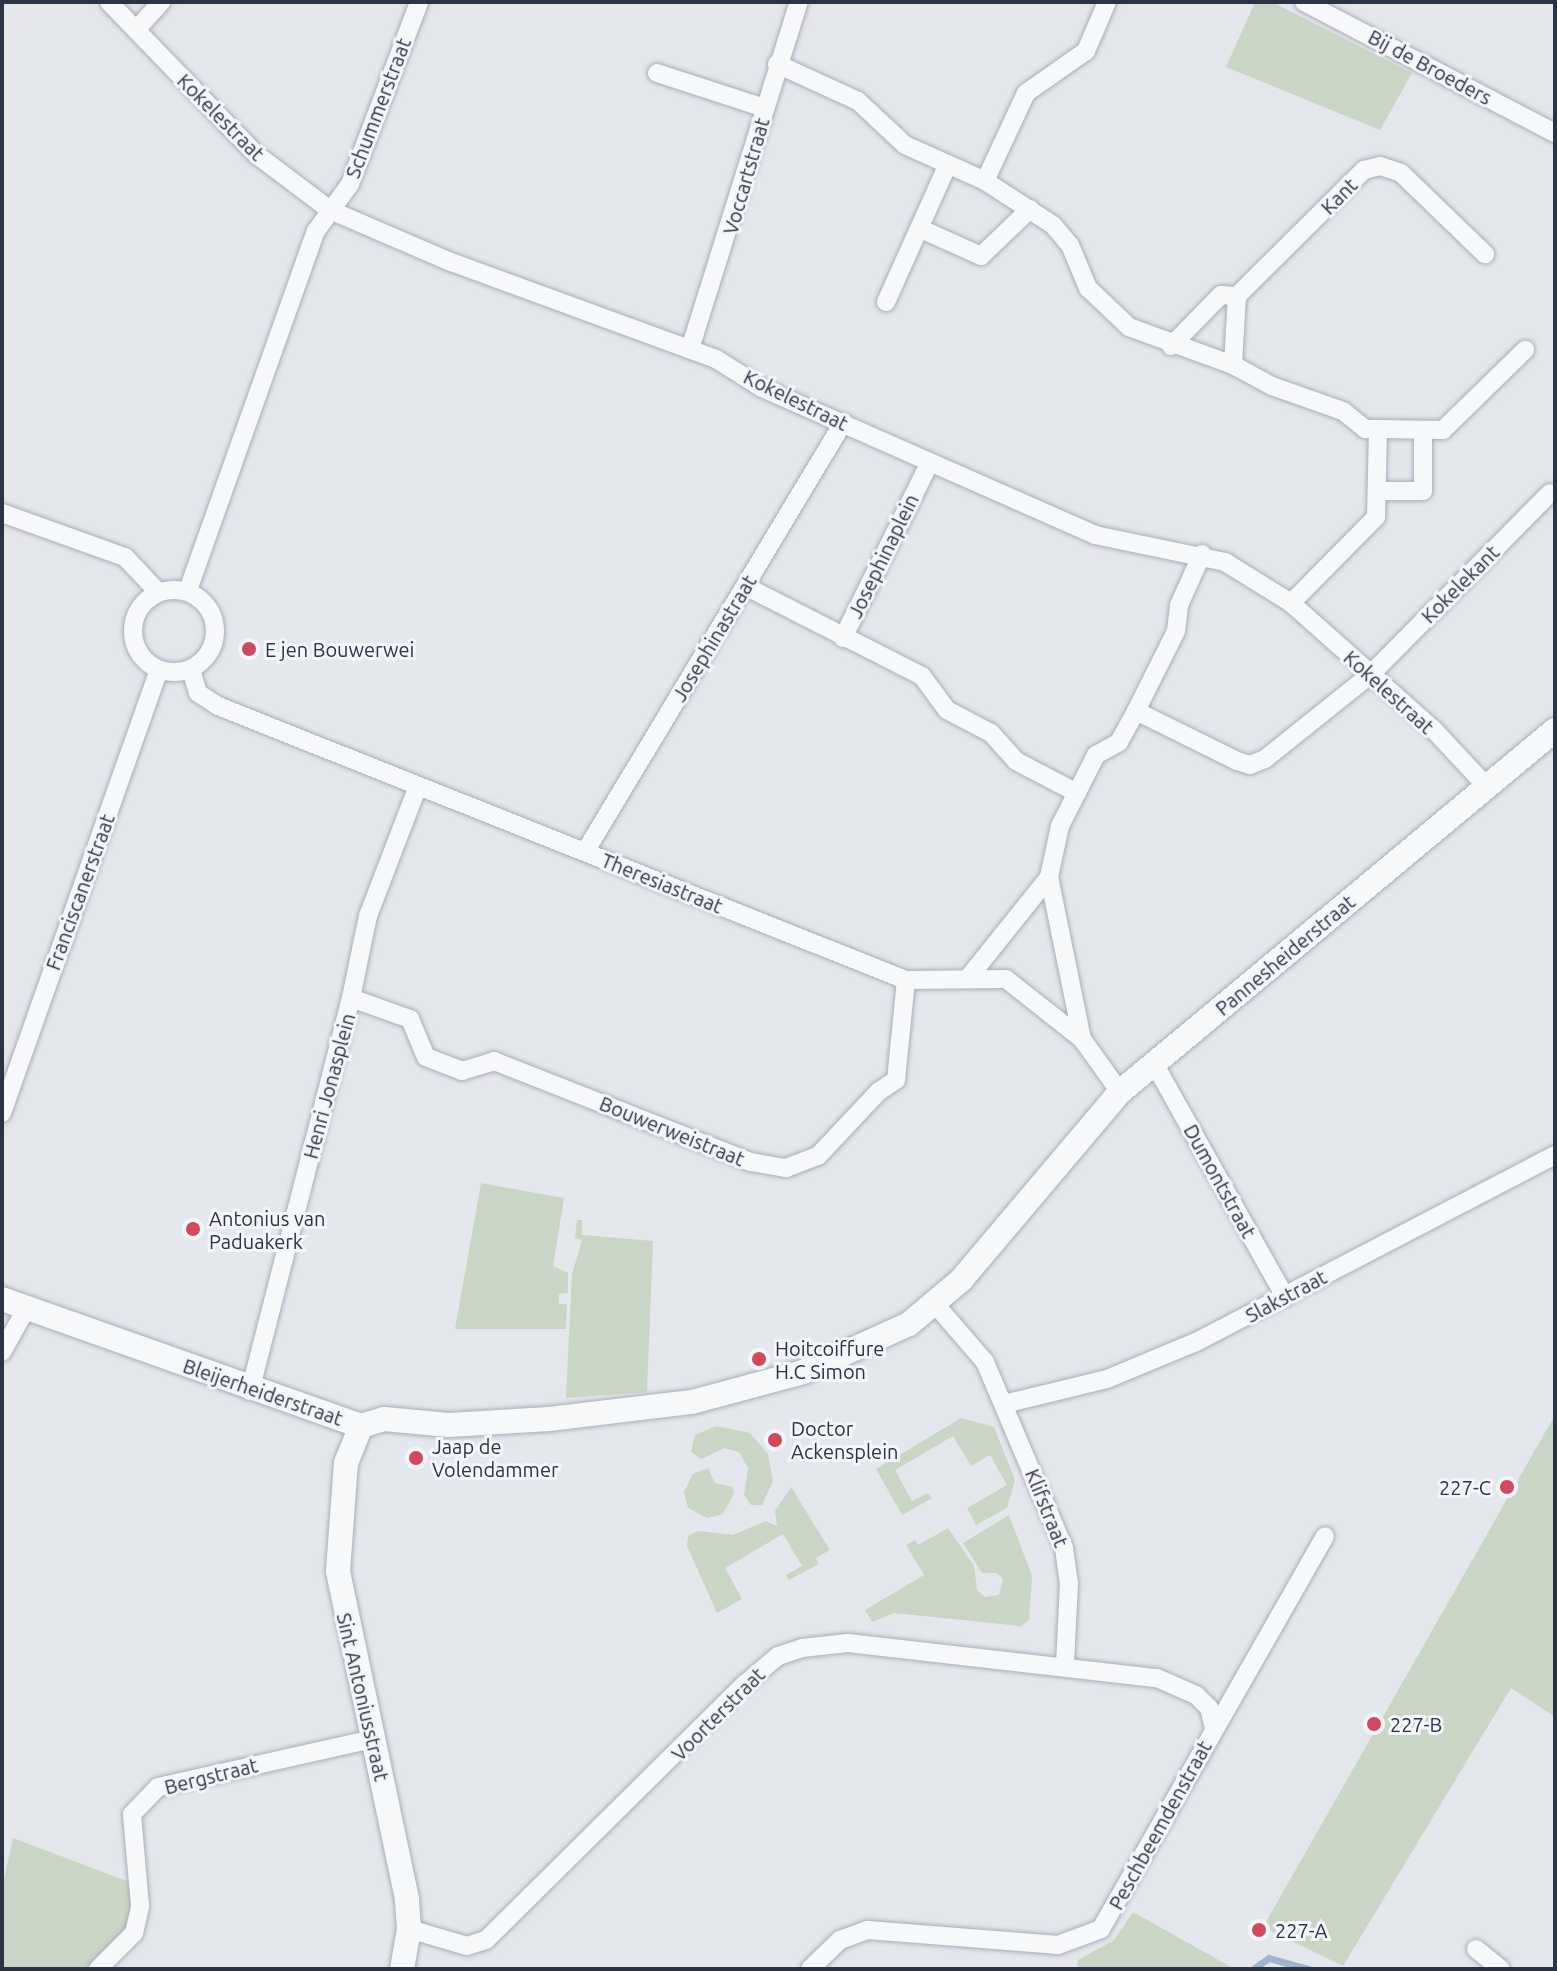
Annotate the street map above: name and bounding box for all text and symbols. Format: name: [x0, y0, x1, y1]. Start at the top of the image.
street label: Bij de Broeders: [1364, 24, 1496, 110]
street label: Schummerstraat: [340, 34, 416, 182]
street label: Kokelestraat: [172, 68, 270, 166]
street label: Voccartstraat: [718, 115, 774, 237]
street label: Kant: [1316, 173, 1362, 219]
street label: Kokelestraat: [740, 364, 852, 436]
street label: Josephinaplein: [843, 490, 923, 622]
street label: Kokelekant: [1416, 540, 1504, 628]
street label: Josephinastraat: [667, 570, 761, 706]
place label: E jen Bouwerwei: [265, 637, 414, 661]
marker: E jen Bouwerwei: [240, 640, 258, 658]
street label: Kokelestraat: [1339, 645, 1439, 739]
street label: Franciscanerstraat: [41, 811, 119, 973]
street label: Theresiastraat: [598, 848, 726, 918]
street label: Pannesheiderstraat: [1210, 890, 1360, 1020]
street label: Henri Jonasplein: [298, 1011, 360, 1161]
street label: Bouwerweistraat: [596, 1091, 748, 1171]
street label: Dumontstraat: [1179, 1120, 1261, 1242]
place label: Antonius van Paduakerk: [209, 1206, 325, 1253]
marker: Antonius van Paduakerk: [184, 1220, 202, 1238]
street label: Slakstraat: [1241, 1265, 1331, 1327]
place label: Hoitcoiffure H.C Simon: [775, 1336, 884, 1383]
marker: Hoitcoiffure H.C Simon: [750, 1350, 768, 1368]
street label: Bleijerheiderstraat: [180, 1353, 346, 1431]
place label: Doctor Ackensplein: [791, 1416, 898, 1463]
marker: Doctor Ackensplein: [766, 1431, 784, 1449]
place label: Jaap de Volendammer: [432, 1434, 558, 1481]
marker: Jaap de Volendammer: [407, 1449, 425, 1467]
street label: Klifstraat: [1020, 1465, 1074, 1551]
place label: 227-C: [1439, 1475, 1491, 1499]
marker: 227-C: [1498, 1478, 1516, 1496]
street label: Sint Antoniusstraat: [332, 1610, 394, 1784]
street label: Voorterstraat: [666, 1662, 770, 1766]
place label: 227-B: [1390, 1712, 1442, 1736]
marker: 227-B: [1365, 1715, 1383, 1733]
street label: Peschbeemdenstraat: [1104, 1736, 1216, 1914]
street label: Bergstraat: [162, 1753, 260, 1799]
place label: 227-A: [1275, 1918, 1328, 1942]
marker: 227-A: [1250, 1921, 1268, 1939]

